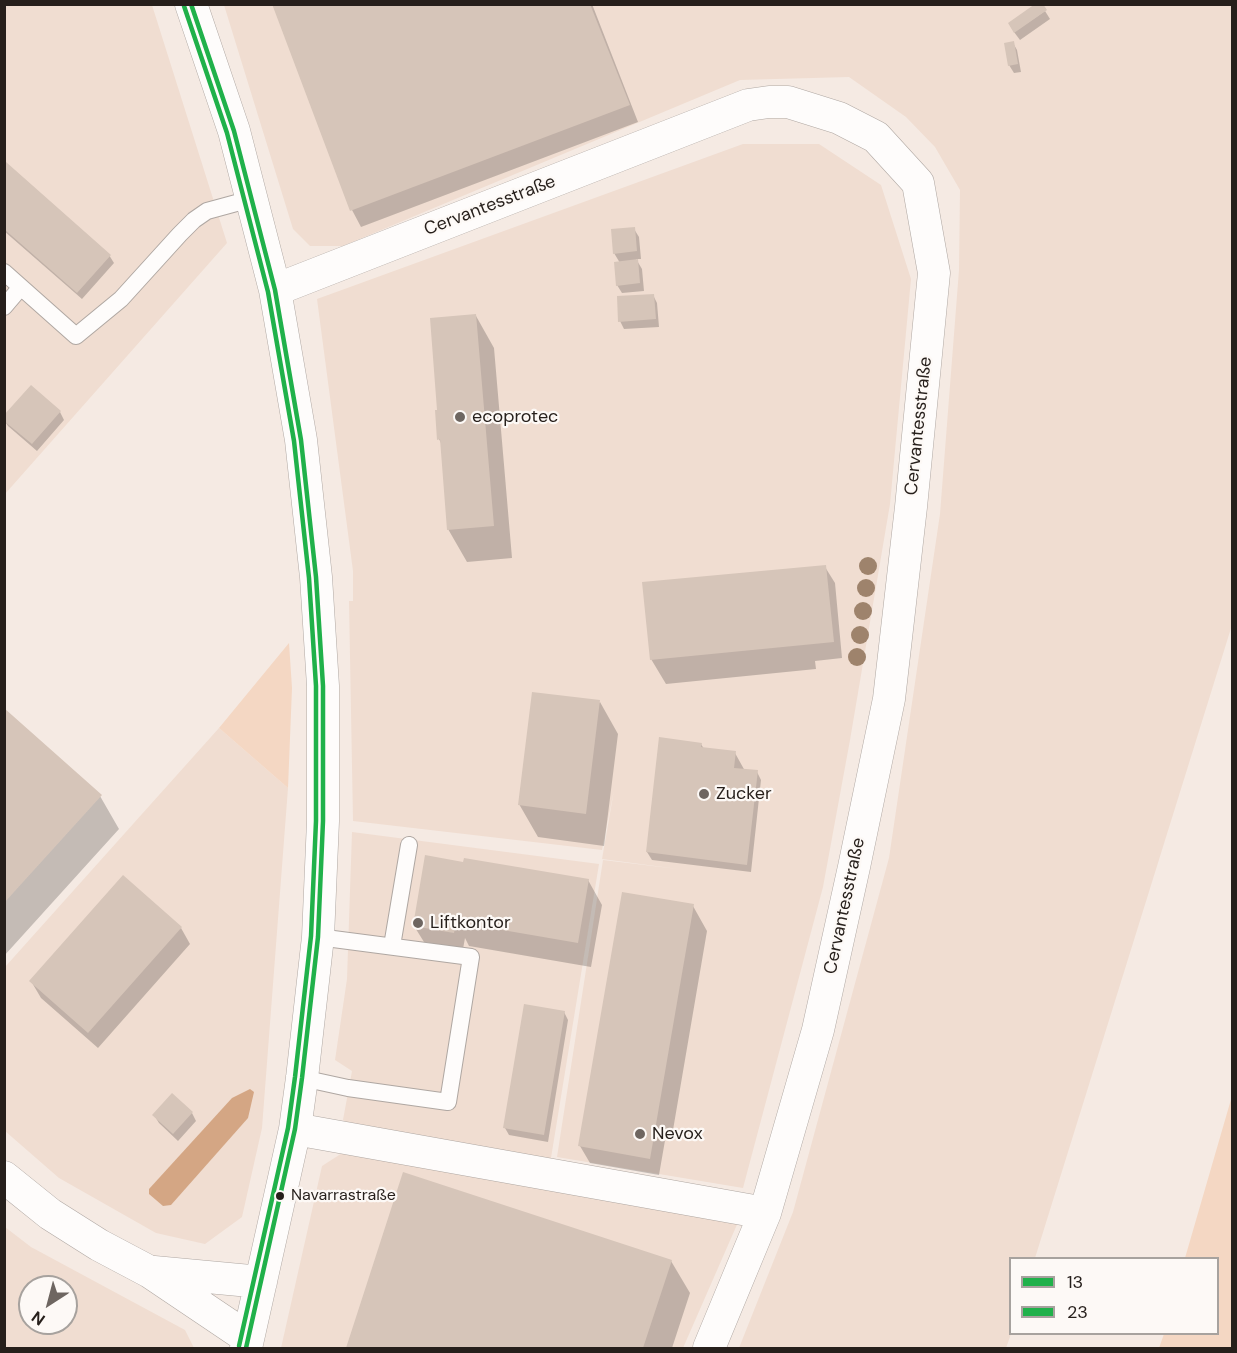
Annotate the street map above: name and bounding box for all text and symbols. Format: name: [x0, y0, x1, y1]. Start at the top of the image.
street label: Cervantesstraße: [421, 171, 559, 241]
street label: Cervantesstraße: [901, 356, 937, 496]
place label: ecoprotec: [472, 406, 558, 428]
marker: ecoprotec: [453, 410, 467, 424]
place label: Zucker: [716, 783, 772, 805]
marker: Zucker: [697, 787, 711, 801]
street label: Cervantesstraße: [820, 836, 870, 976]
place label: Liftkontor: [430, 912, 511, 934]
marker: Liftkontor: [411, 916, 425, 930]
place label: Nevox: [652, 1123, 703, 1145]
marker: Nevox: [633, 1127, 647, 1141]
place label: Navarrastraße: [291, 1186, 396, 1206]
marker: Navarrastraße: [274, 1190, 286, 1202]
legend: [1009, 1257, 1219, 1335]
text: 13: [1067, 1270, 1083, 1294]
north arrow: [18, 1275, 78, 1335]
text: 23: [1067, 1300, 1088, 1324]
text: N: [27, 1306, 49, 1330]

